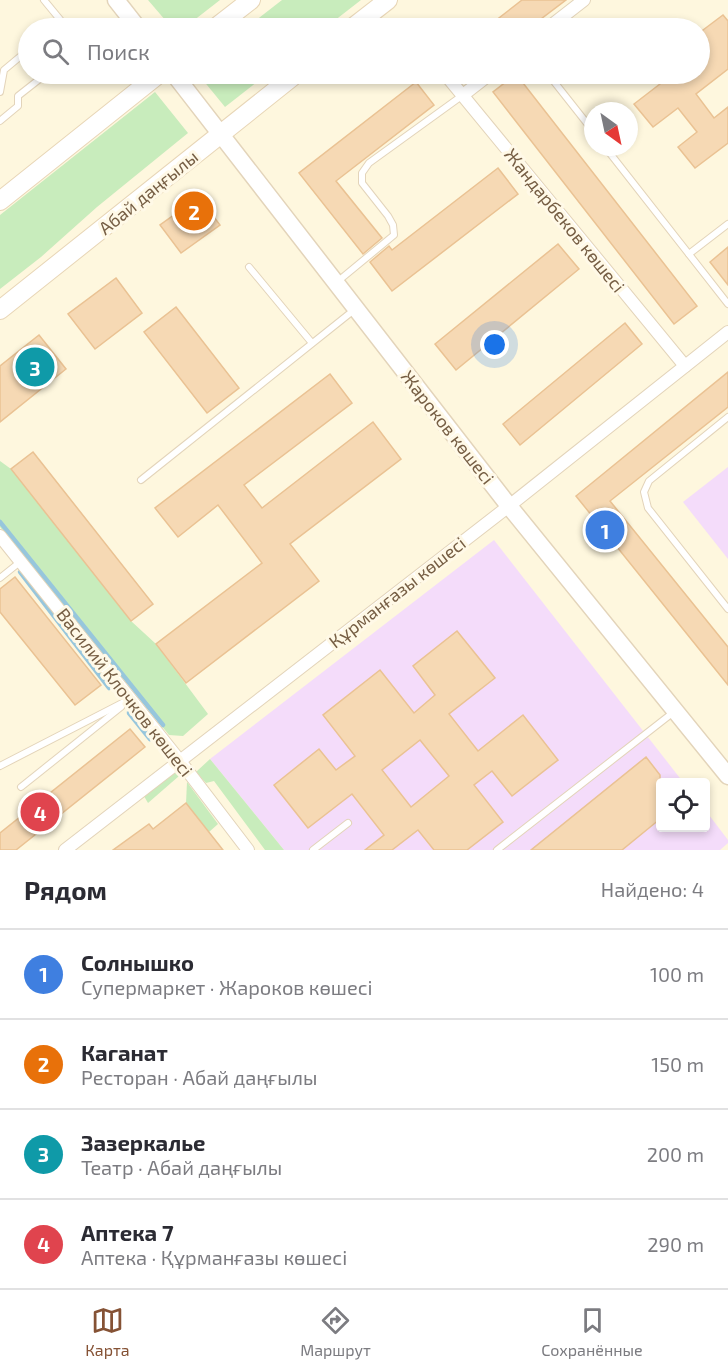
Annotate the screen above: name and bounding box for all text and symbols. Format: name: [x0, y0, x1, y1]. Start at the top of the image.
search box: [18, 18, 710, 84]
icon: search: [39, 35, 72, 68]
text: Поиск: [87, 38, 150, 64]
north arrow: [584, 102, 638, 156]
street label: Жандарбеков көшесі: [500, 144, 630, 296]
street label: Абай даңғылы: [94, 145, 202, 239]
pin: 2: [174, 188, 214, 234]
your location: [480, 330, 509, 359]
pin: 3: [15, 344, 54, 389]
street label: Жароков көшесі: [397, 366, 499, 488]
pin: 1: [586, 508, 624, 552]
street label: Құрманғазы көшесі: [324, 532, 470, 652]
street label: Василий Клочков көшесі: [52, 603, 198, 781]
map controls: [656, 778, 710, 832]
button: locate: [656, 778, 710, 832]
pin: 4: [20, 790, 60, 834]
text: Рядом: [24, 874, 107, 905]
text: Найдено: 4: [601, 877, 704, 901]
text: Солнышко: [81, 949, 194, 975]
text: 1: [39, 962, 48, 986]
text: 100 m: [650, 962, 704, 986]
text: Супермаркет · Жароков көшесі: [81, 975, 373, 999]
text: Каганат: [81, 1039, 168, 1065]
text: 2: [38, 1052, 49, 1076]
text: 150 m: [651, 1052, 704, 1076]
text: Ресторан · Абай даңғылы: [81, 1065, 317, 1089]
text: Зазеркалье: [81, 1129, 206, 1155]
text: 3: [38, 1142, 49, 1166]
text: 200 m: [647, 1142, 704, 1166]
text: Театр · Абай даңғылы: [81, 1155, 282, 1179]
text: Аптека 7: [81, 1219, 174, 1245]
text: 4: [37, 1232, 50, 1256]
text: 290 m: [647, 1232, 704, 1256]
text: Аптека · Құрманғазы көшесі: [81, 1245, 347, 1269]
tab: Карта: [85, 1304, 130, 1359]
tab: Маршрут: [300, 1304, 371, 1359]
tab: Сохранённые: [541, 1304, 643, 1359]

